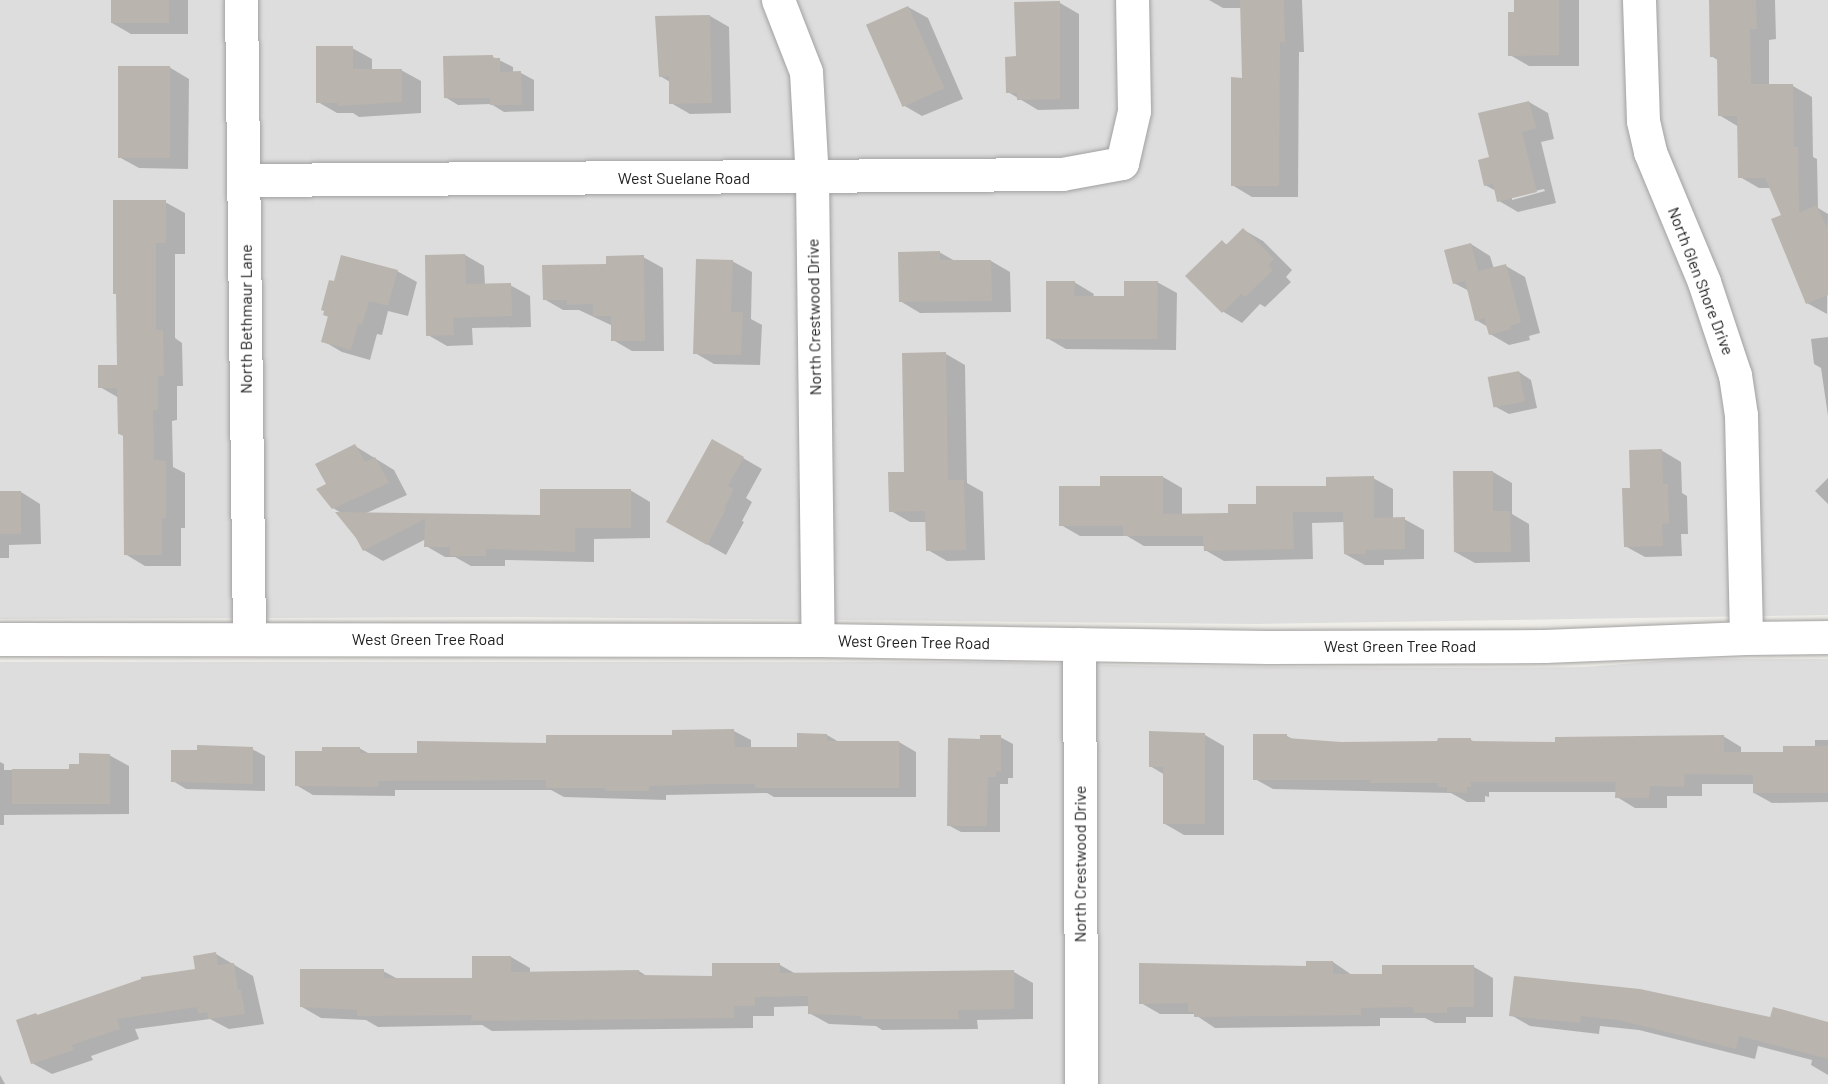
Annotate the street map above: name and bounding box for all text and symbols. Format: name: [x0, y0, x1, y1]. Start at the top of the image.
street label: West Suelane Road: [618, 168, 750, 188]
street label: North Glen Shore Drive: [1664, 204, 1738, 358]
street label: North Crestwood Drive: [803, 238, 825, 396]
street label: North Bethmaur Lane: [236, 244, 256, 394]
street label: West Green Tree Road: [352, 629, 504, 649]
street label: West Green Tree Road: [838, 631, 990, 653]
street label: West Green Tree Road: [1324, 636, 1476, 656]
street label: North Crestwood Drive: [1070, 786, 1090, 942]

